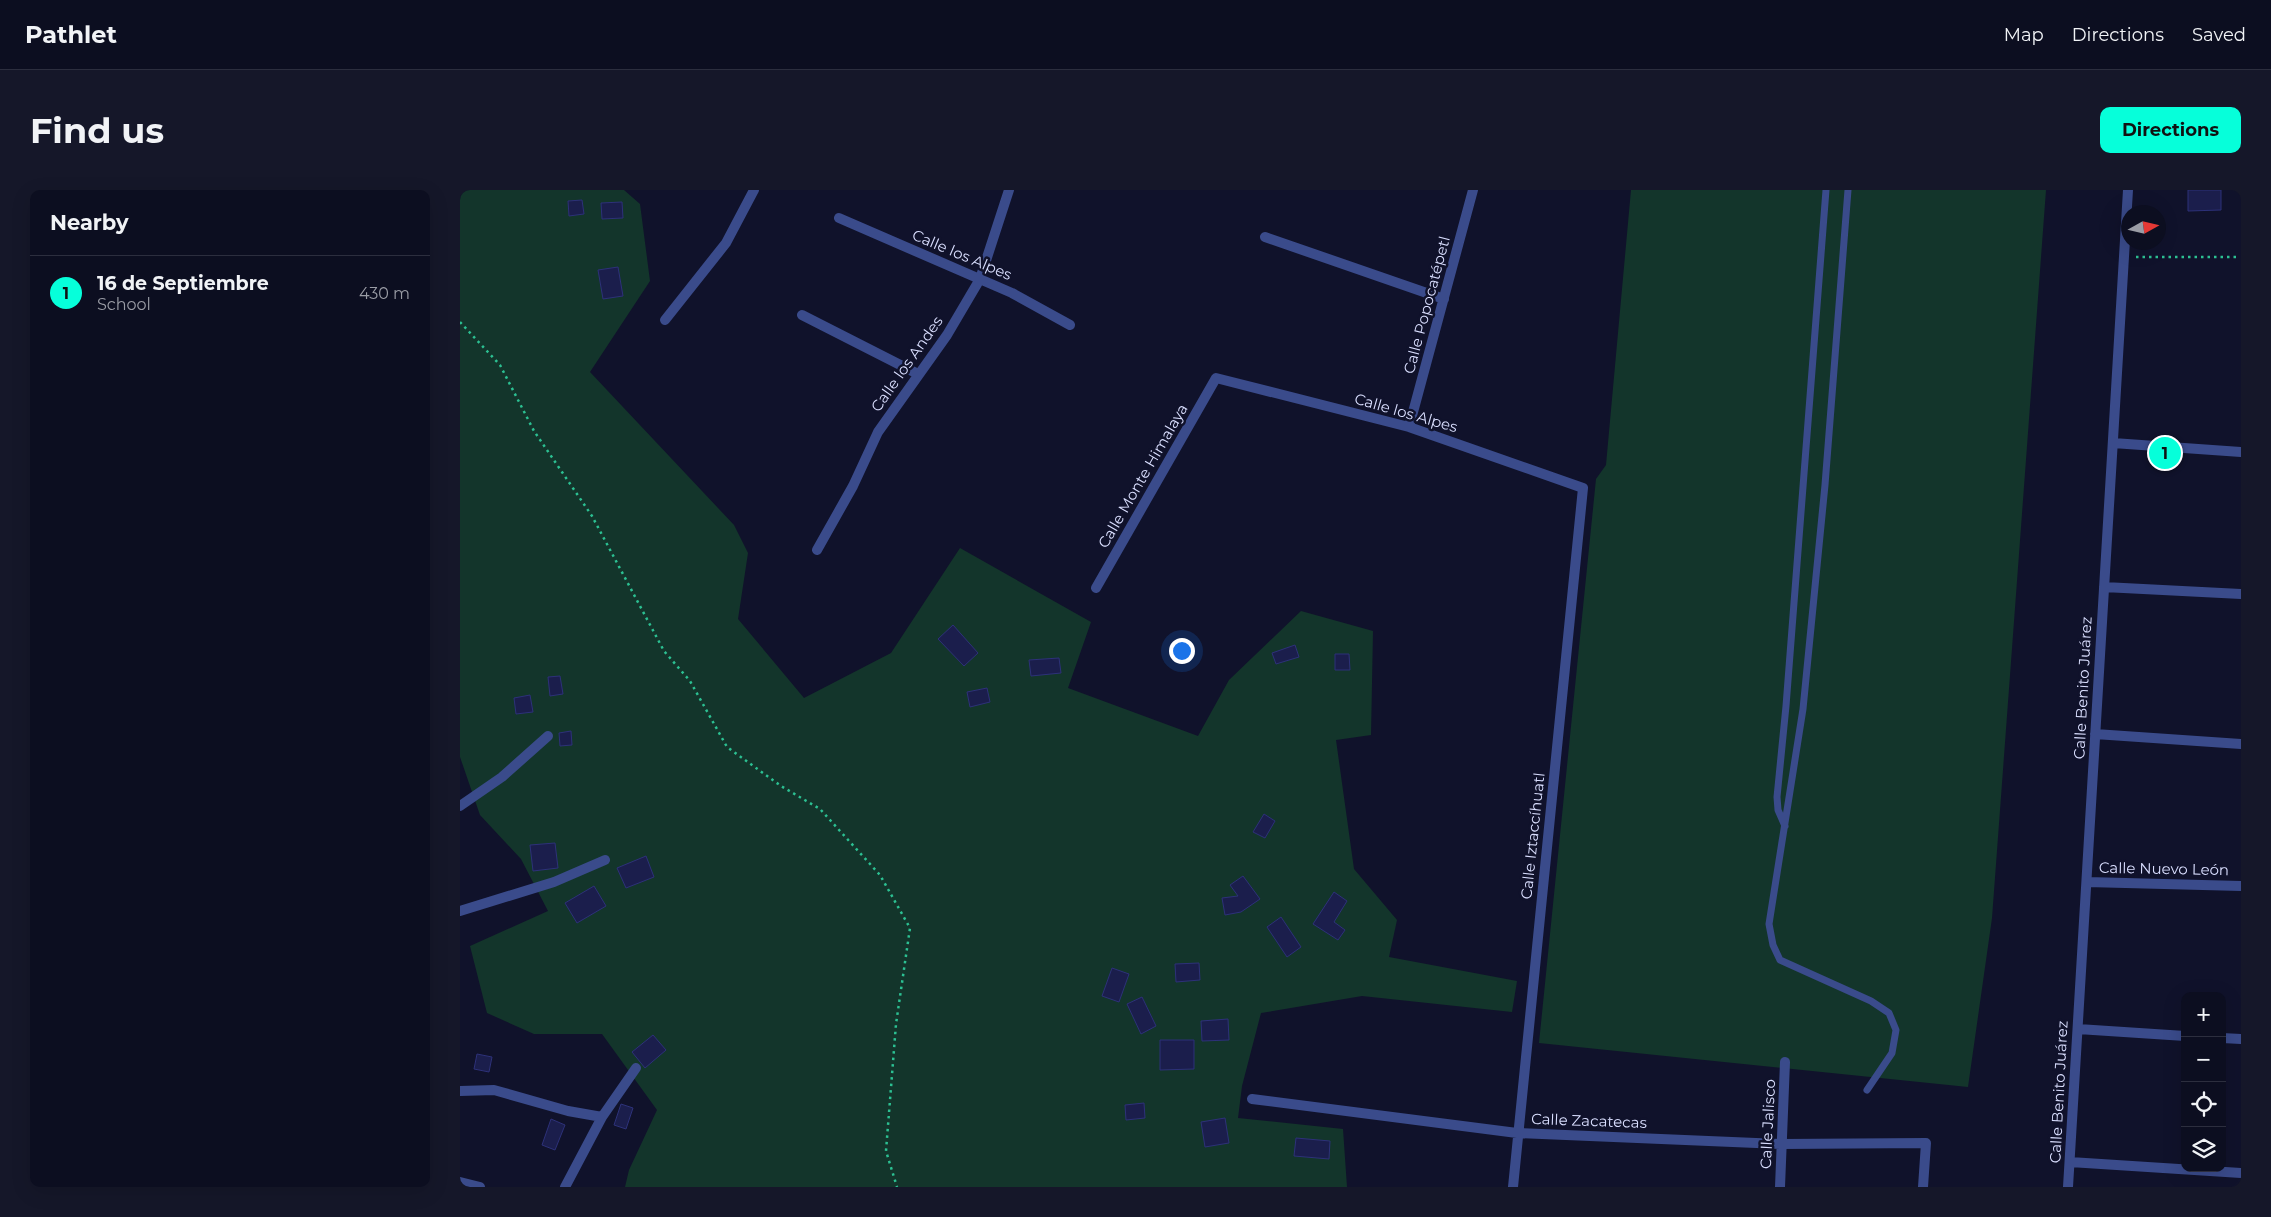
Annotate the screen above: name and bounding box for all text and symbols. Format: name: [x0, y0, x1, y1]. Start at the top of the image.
text: Pathlet: [25, 20, 117, 49]
text: Map: [2004, 24, 2044, 46]
text: Directions: [2072, 24, 2164, 46]
text: Saved: [2192, 24, 2246, 46]
button: Directions: [2100, 107, 2241, 153]
text: Find us: [30, 109, 164, 152]
north arrow: [2121, 205, 2166, 250]
text: Nearby: [50, 210, 129, 235]
street label: Calle los Alpes: [909, 225, 1015, 284]
street label: Calle Popocatépetl: [1399, 234, 1454, 376]
text: 16 de Septiembre: [97, 272, 269, 295]
text: 1: [63, 284, 69, 303]
text: 430 m: [359, 284, 410, 303]
text: School: [97, 295, 151, 314]
street label: Calle los Andes: [867, 312, 947, 415]
street label: Calle los Alpes: [1352, 389, 1460, 436]
street label: Calle Monte Himalaya: [1093, 400, 1192, 551]
pin: 1: [2149, 434, 2181, 472]
street label: Calle Benito Juárez: [2069, 616, 2096, 760]
your location: [1169, 638, 1195, 664]
street label: Calle Iztaccíhuatl: [1516, 772, 1549, 900]
street label: Calle Nuevo León: [2099, 858, 2229, 879]
map controls: [2181, 992, 2226, 1172]
button: +: [2181, 992, 2226, 1037]
street label: Calle Benito Juárez: [2045, 1020, 2072, 1164]
button: −: [2181, 1037, 2226, 1082]
street label: Calle Jalisco: [1756, 1079, 1779, 1169]
button: locate: [2181, 1082, 2226, 1127]
street label: Calle Zacatecas: [1531, 1109, 1647, 1132]
button: layers: [2181, 1127, 2226, 1172]

